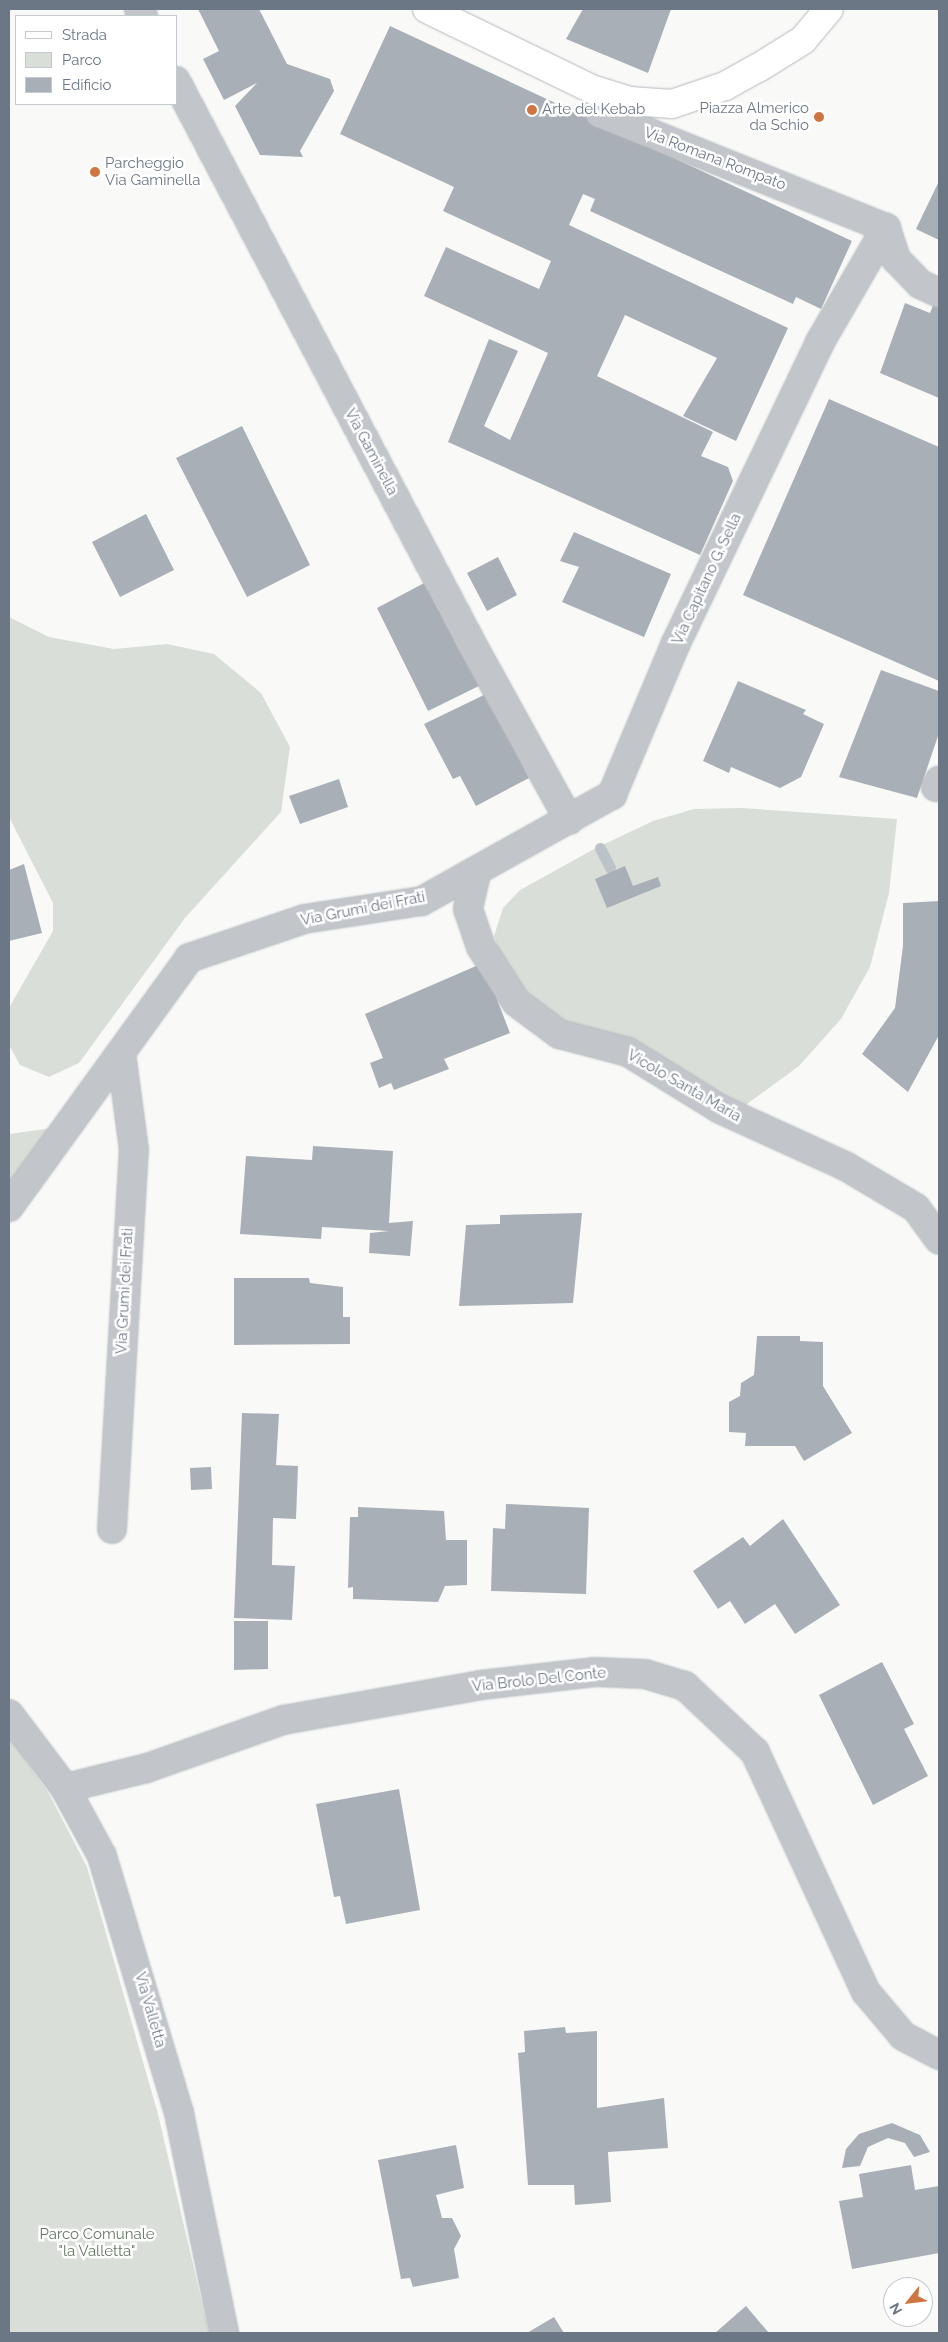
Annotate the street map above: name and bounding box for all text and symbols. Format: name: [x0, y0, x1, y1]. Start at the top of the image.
legend: [15, 15, 178, 105]
text: Strada: [62, 26, 107, 44]
text: Parco: [62, 51, 102, 69]
text: Edificio: [62, 76, 112, 94]
place label: Piazza Almerico da Schio: [699, 99, 809, 134]
place label: Arte del Kebab: [542, 101, 646, 119]
marker: Arte del Kebab: [526, 104, 538, 116]
marker: Piazza Almerico da Schio: [813, 111, 825, 123]
street label: Via Romana Rompato: [642, 124, 788, 194]
place label: Parcheggio Via Gaminella: [105, 154, 200, 189]
marker: Parcheggio Via Gaminella: [89, 166, 101, 178]
street label: Via Gaminella: [341, 406, 401, 498]
street label: Via Capitano G. Sella: [669, 510, 745, 648]
street label: Via Grumi dei Frati: [299, 888, 427, 930]
street label: Vicolo Santa Maria: [624, 1046, 744, 1126]
street label: Via Grumi dei Frati: [113, 1227, 137, 1355]
street label: Via Brolo Del Conte: [471, 1664, 607, 1696]
street label: Via Valletta: [131, 1970, 169, 2050]
park label: Parco Comunale "la Valletta": [39, 2225, 155, 2260]
north arrow: [883, 2277, 933, 2327]
text: N: [886, 2300, 905, 2317]

